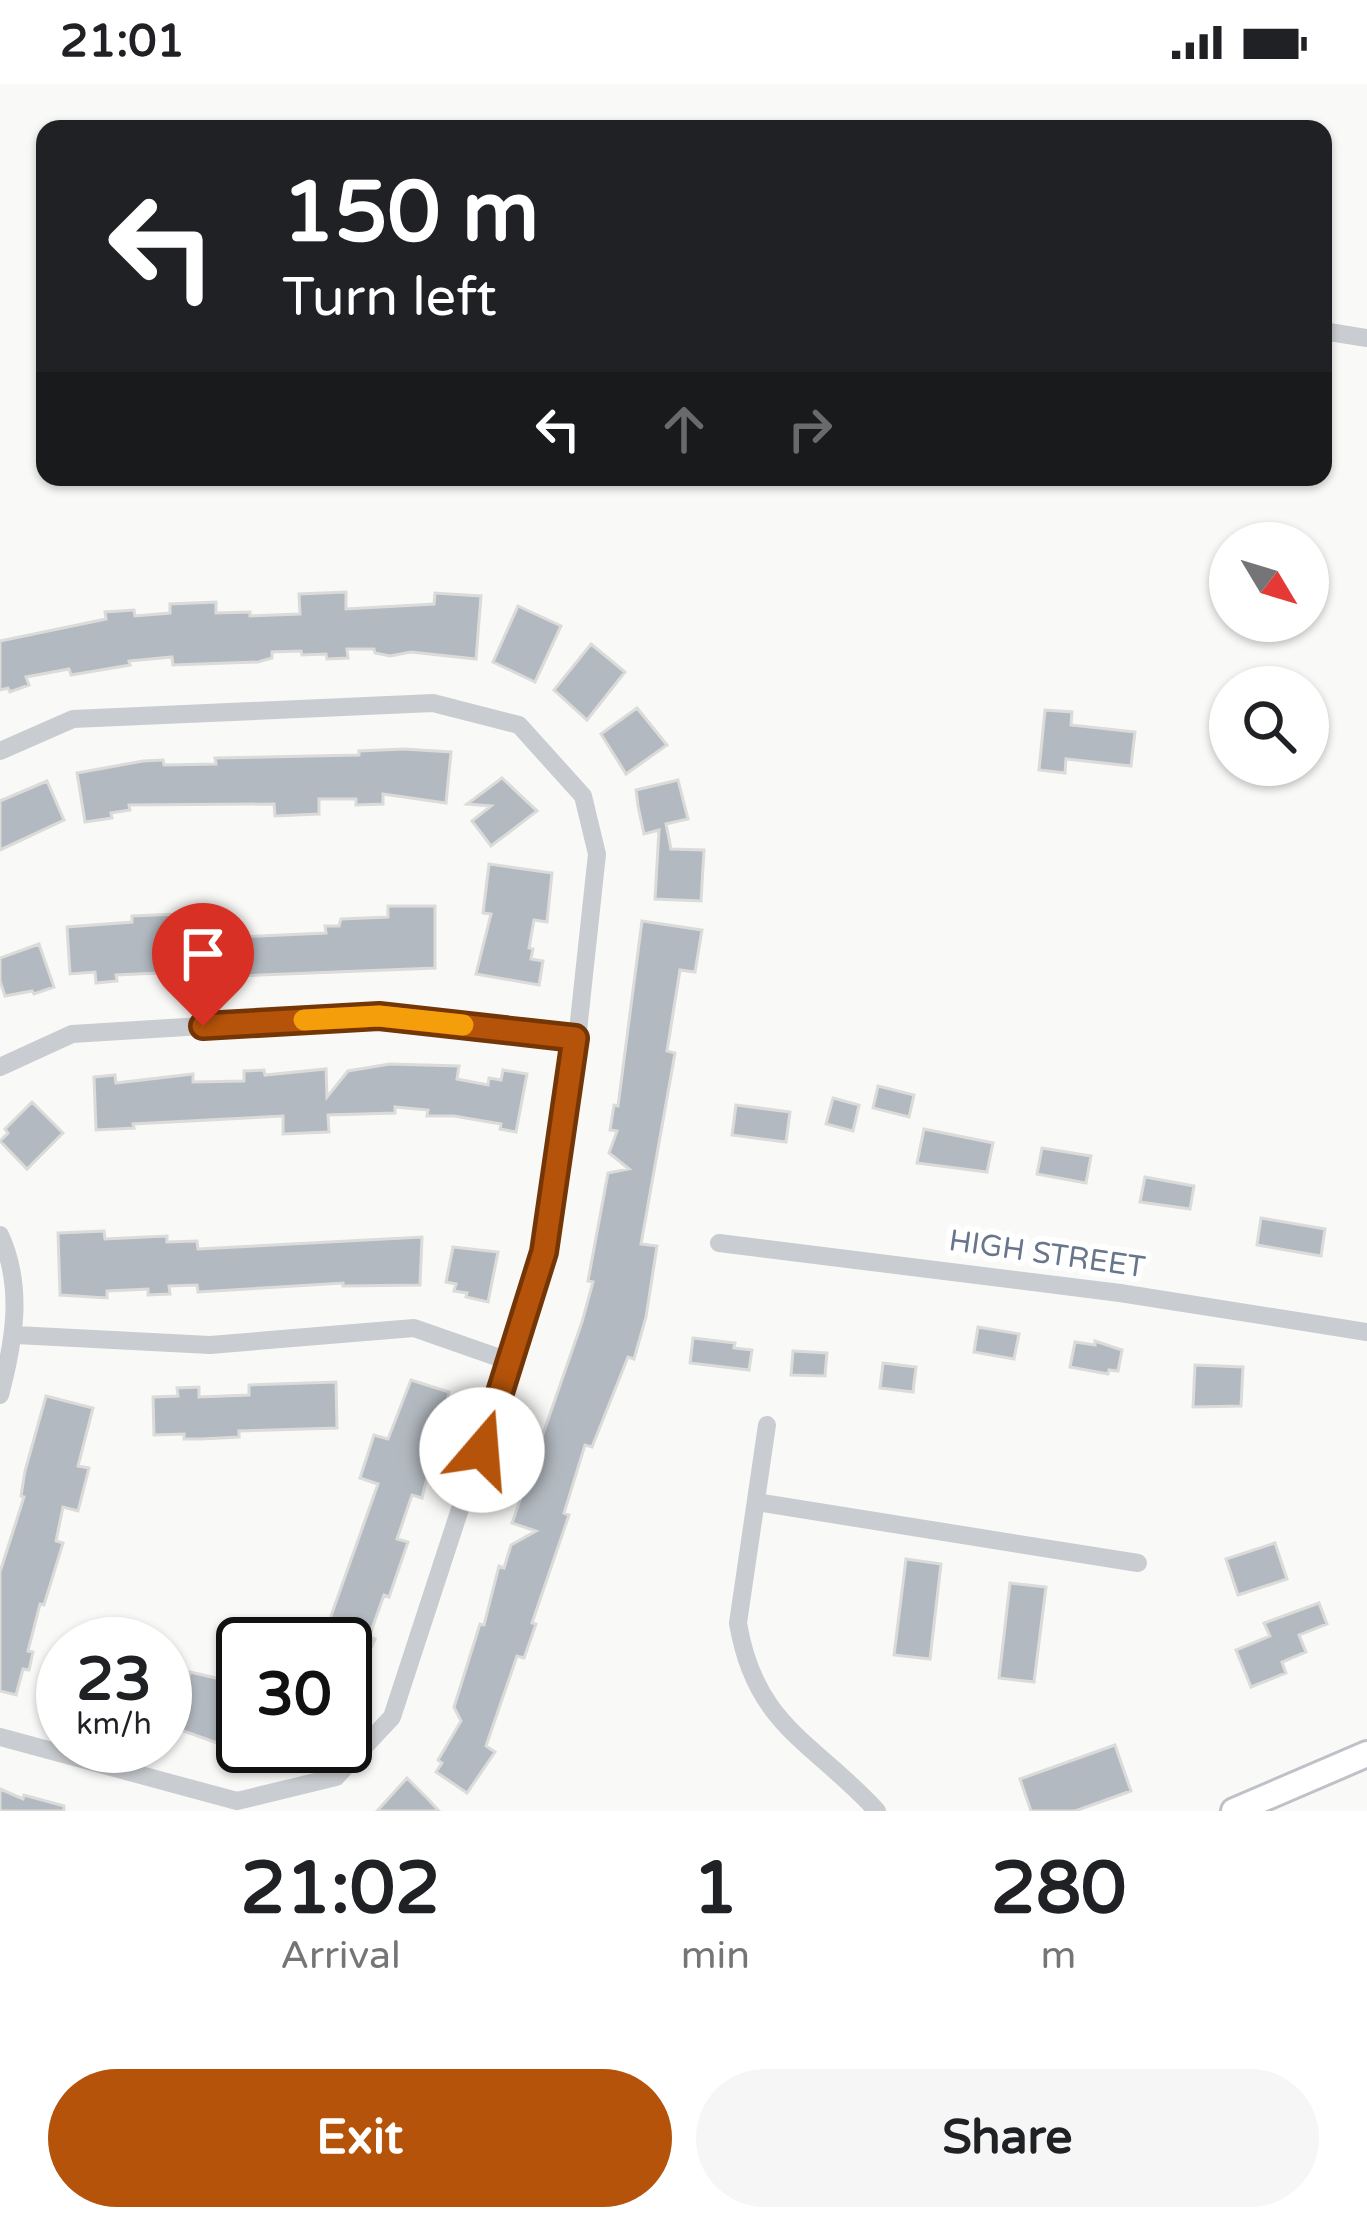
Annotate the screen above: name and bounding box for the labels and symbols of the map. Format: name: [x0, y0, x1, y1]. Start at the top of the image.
north arrow: [1209, 522, 1329, 642]
pin: [152, 903, 254, 1026]
street label: HIGH STREET: [946, 1222, 1148, 1286]
position arrow: [419, 1387, 545, 1513]
speed limit sign: 30: [216, 1617, 372, 1773]

